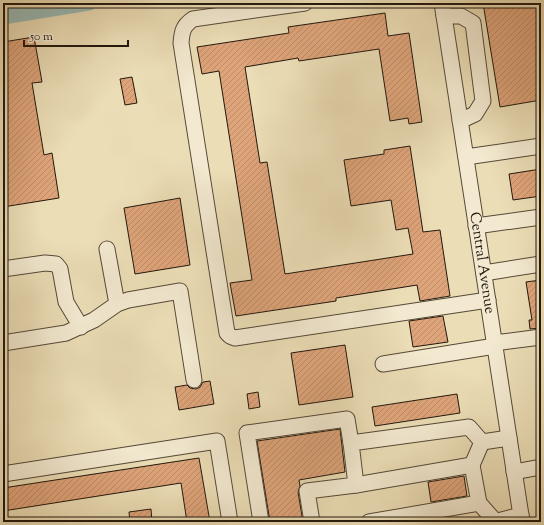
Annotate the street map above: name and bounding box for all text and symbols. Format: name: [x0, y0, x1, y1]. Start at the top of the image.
scale bar: [24, 22, 128, 48]
text: 50 m: [29, 28, 53, 46]
street label: Central Avenue: [464, 211, 500, 315]

